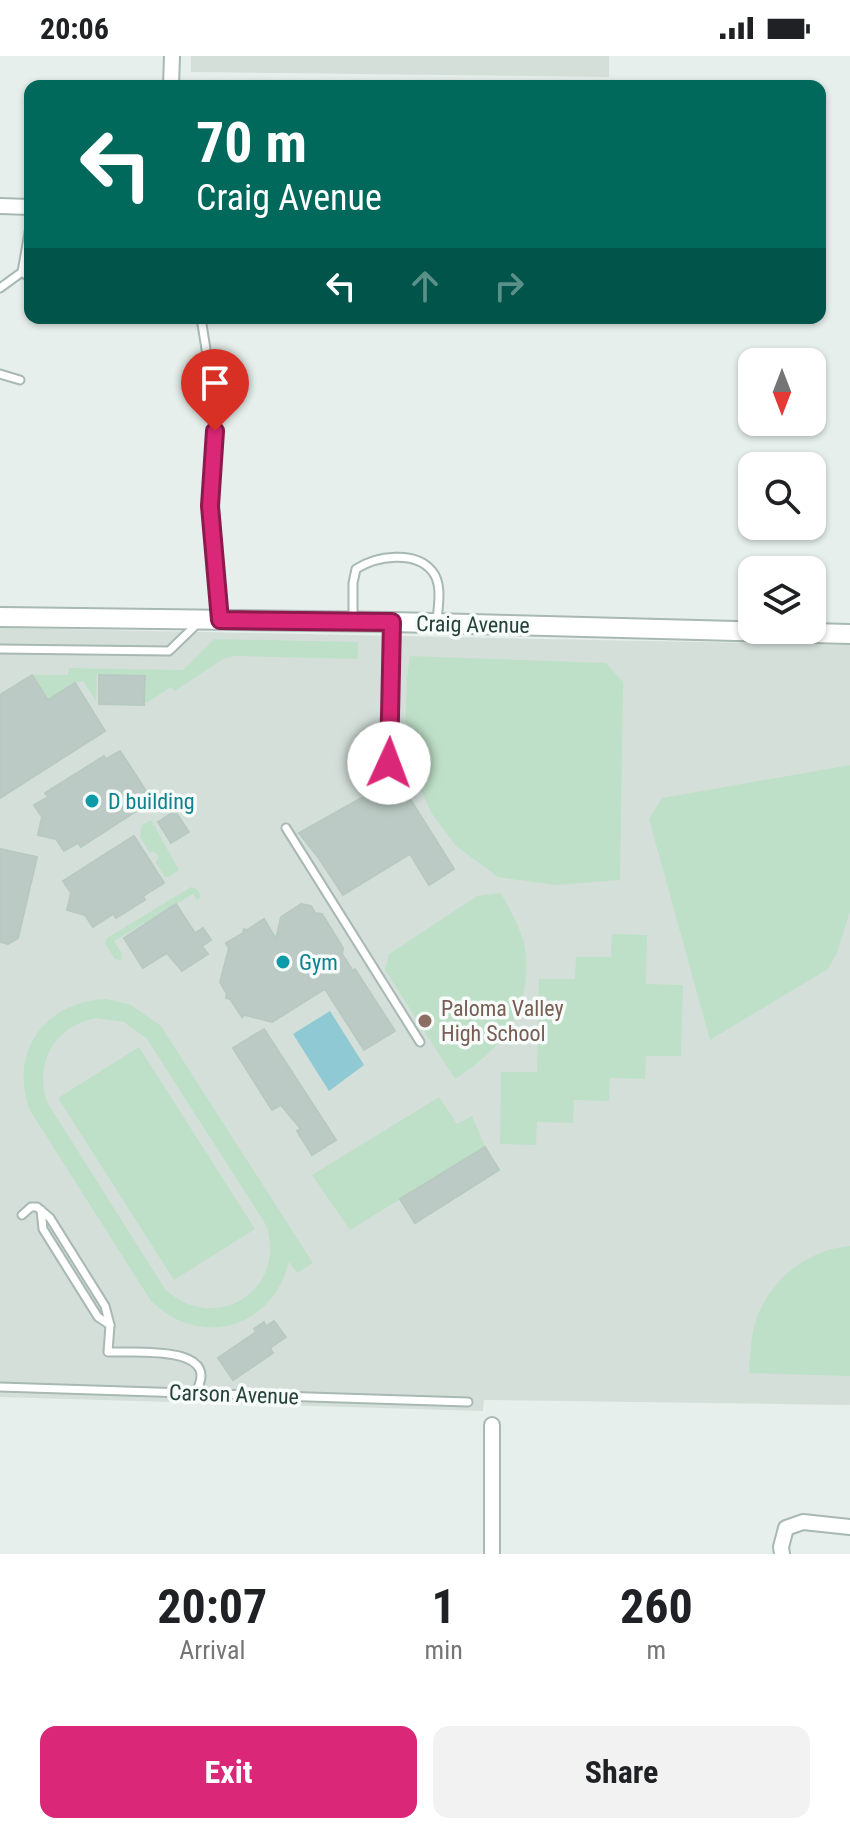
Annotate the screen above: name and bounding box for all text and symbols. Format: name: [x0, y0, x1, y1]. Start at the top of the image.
text: 20:06: [40, 11, 109, 46]
text: 70 m: [196, 110, 307, 176]
icon: left: [64, 112, 168, 216]
text: Craig Avenue: [196, 177, 382, 219]
icon: left: [319, 264, 363, 308]
icon: ahead: [403, 264, 447, 308]
icon: right: [487, 264, 531, 308]
north arrow: [738, 348, 826, 436]
map controls: [738, 348, 826, 644]
pin: [181, 349, 249, 431]
icon: arrive: [193, 361, 237, 405]
button: search: [738, 452, 826, 540]
button: layers: [738, 556, 826, 644]
street label: Craig Avenue: [416, 611, 530, 638]
position arrow: [347, 721, 431, 805]
place label: D building: [108, 789, 195, 814]
marker: D building: [83, 792, 101, 810]
place label: Gym: [299, 950, 338, 975]
marker: Gym: [274, 953, 292, 971]
place label: Paloma Valley High School: [441, 996, 564, 1046]
marker: Paloma Valley High School: [416, 1012, 434, 1030]
street label: Carson Avenue: [169, 1380, 299, 1409]
text: 20:07: [157, 1578, 267, 1635]
text: 1: [432, 1578, 456, 1635]
text: 260: [620, 1578, 693, 1635]
text: Arrival: [179, 1635, 245, 1665]
text: min: [425, 1635, 463, 1665]
text: m: [647, 1635, 666, 1665]
button: Exit: [40, 1726, 417, 1818]
button: Share: [433, 1726, 810, 1818]

